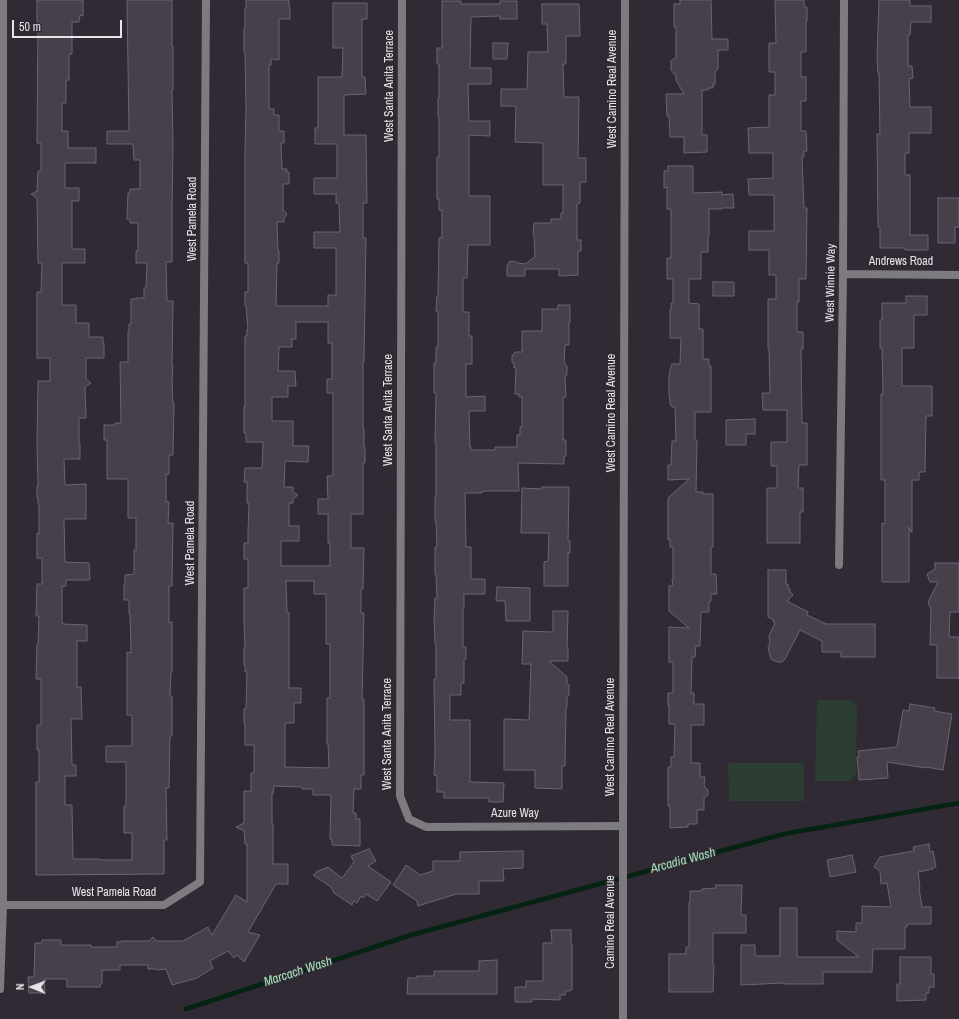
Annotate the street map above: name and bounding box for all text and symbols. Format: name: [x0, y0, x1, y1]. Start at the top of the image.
scale bar: [14, 12, 124, 38]
text: 50 m: [19, 19, 41, 35]
street label: West Santa Anita Terrace: [383, 30, 397, 142]
street label: West Camino Real Avenue: [606, 30, 620, 148]
street label: West Pamela Road: [186, 177, 200, 261]
street label: West Winnie Way: [823, 244, 839, 322]
street label: Andrews Road: [869, 255, 933, 269]
street label: West Santa Anita Terrace: [382, 354, 396, 466]
street label: West Camino Real Avenue: [605, 354, 619, 472]
street label: West Pamela Road: [184, 501, 198, 585]
street label: West Santa Anita Terrace: [381, 678, 395, 790]
street label: West Camino Real Avenue: [604, 678, 618, 796]
street label: Azure Way: [491, 807, 539, 821]
water label: Arcadia Wash: [649, 845, 717, 877]
street label: Camino Real Avenue: [604, 875, 618, 969]
street label: West Pamela Road: [72, 886, 156, 900]
water label: Marcach Wash: [262, 954, 334, 990]
north arrow: [12, 967, 52, 1007]
text: N: [13, 983, 27, 990]

